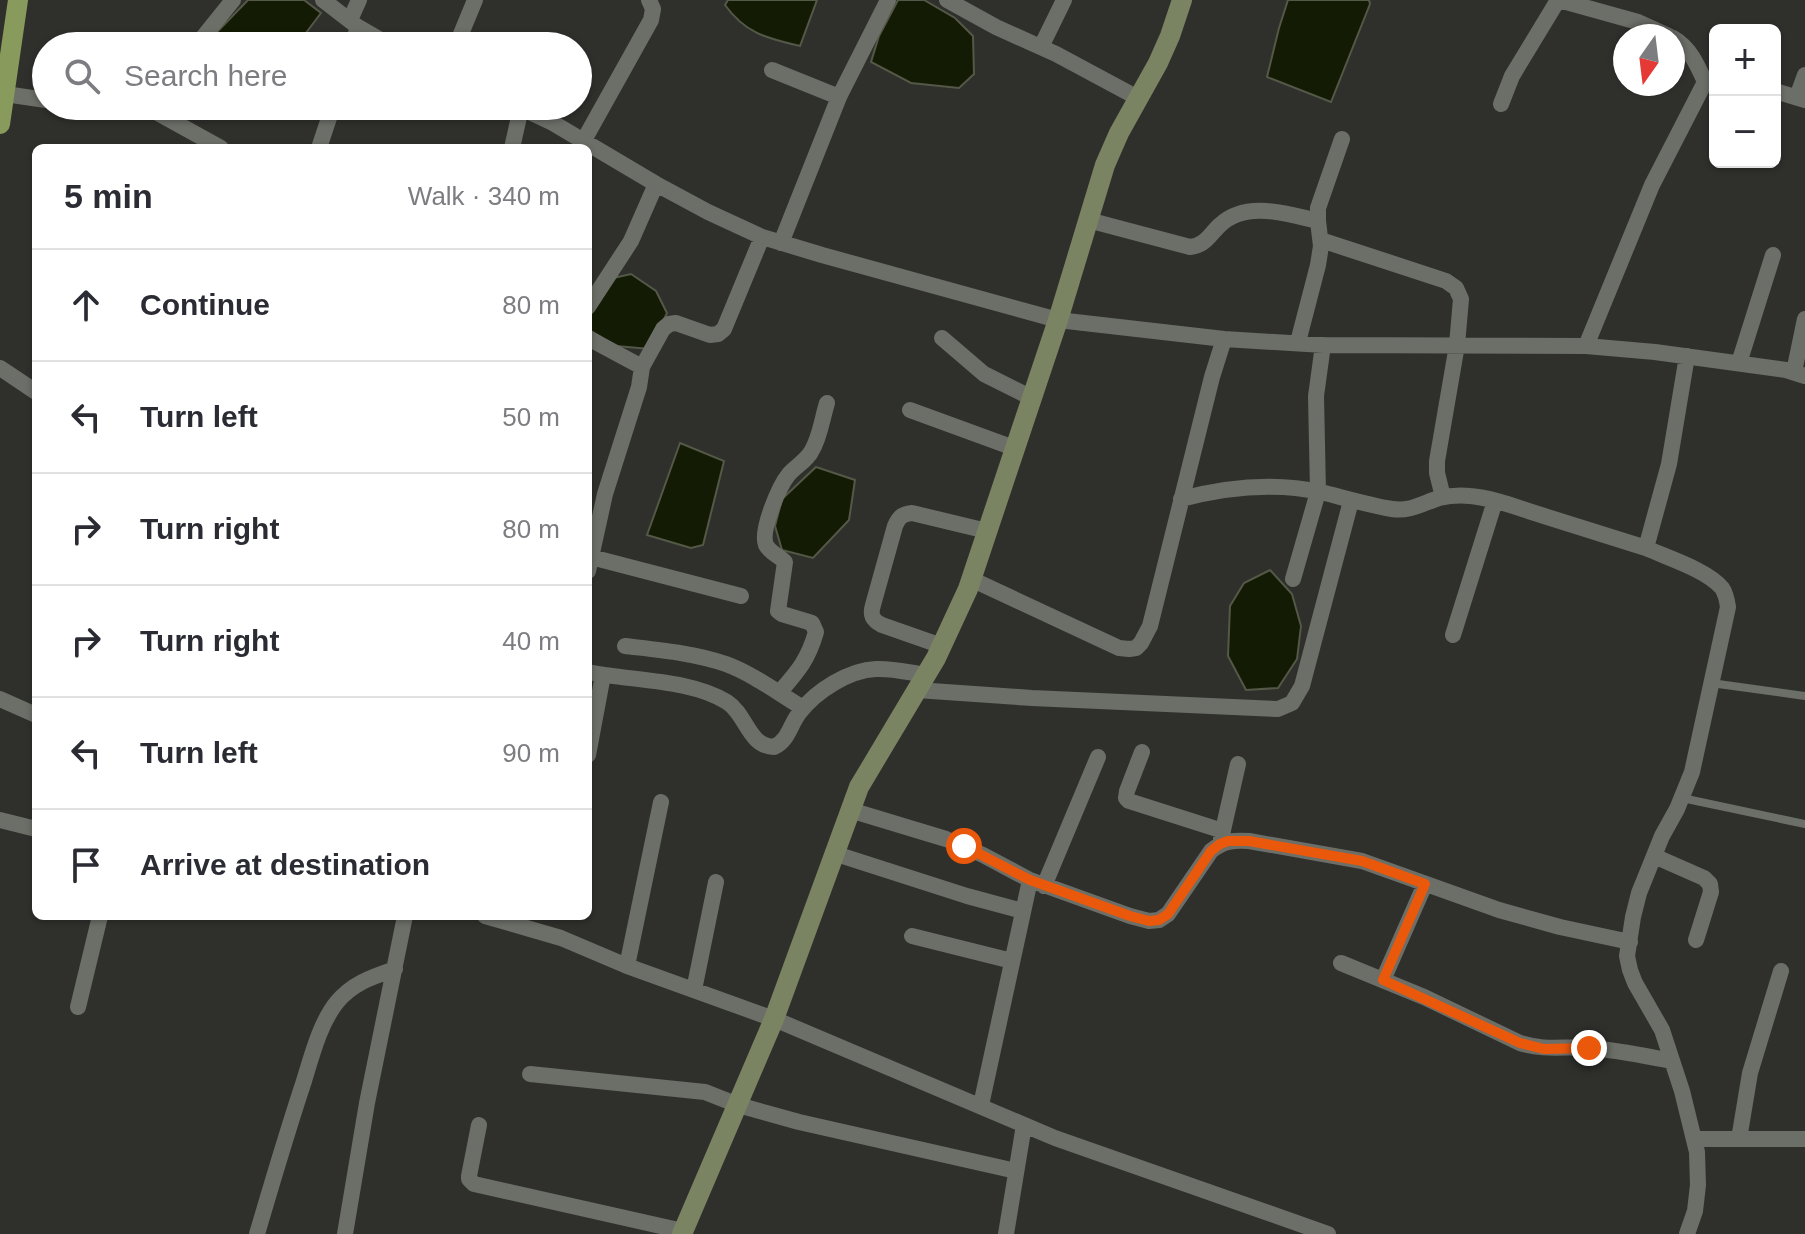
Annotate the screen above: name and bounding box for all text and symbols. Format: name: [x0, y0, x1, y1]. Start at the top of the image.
north arrow: [1613, 24, 1685, 96]
map controls: [1709, 24, 1781, 168]
button: +: [1709, 24, 1781, 96]
search box: [32, 32, 592, 120]
icon: search: [60, 54, 104, 98]
text: Search here: [124, 59, 287, 92]
button: −: [1709, 96, 1781, 168]
text: 5 min: [64, 177, 153, 215]
text: Walk · 340 m: [408, 181, 560, 211]
icon: ahead: [64, 283, 108, 327]
text: Continue: [140, 288, 270, 321]
text: 80 m: [502, 290, 560, 320]
icon: left: [64, 395, 108, 439]
text: Turn left: [140, 400, 258, 433]
text: 50 m: [502, 402, 560, 432]
icon: right: [64, 507, 108, 551]
text: Turn right: [140, 512, 279, 545]
text: 80 m: [502, 514, 560, 544]
icon: right: [64, 619, 108, 663]
text: Turn right: [140, 624, 279, 657]
text: 40 m: [502, 626, 560, 656]
icon: left: [64, 731, 108, 775]
text: Turn left: [140, 736, 258, 769]
text: 90 m: [502, 738, 560, 768]
route start: [946, 828, 982, 864]
icon: arrive: [64, 843, 108, 887]
text: Arrive at destination: [140, 848, 430, 881]
route end: [1571, 1030, 1607, 1066]

